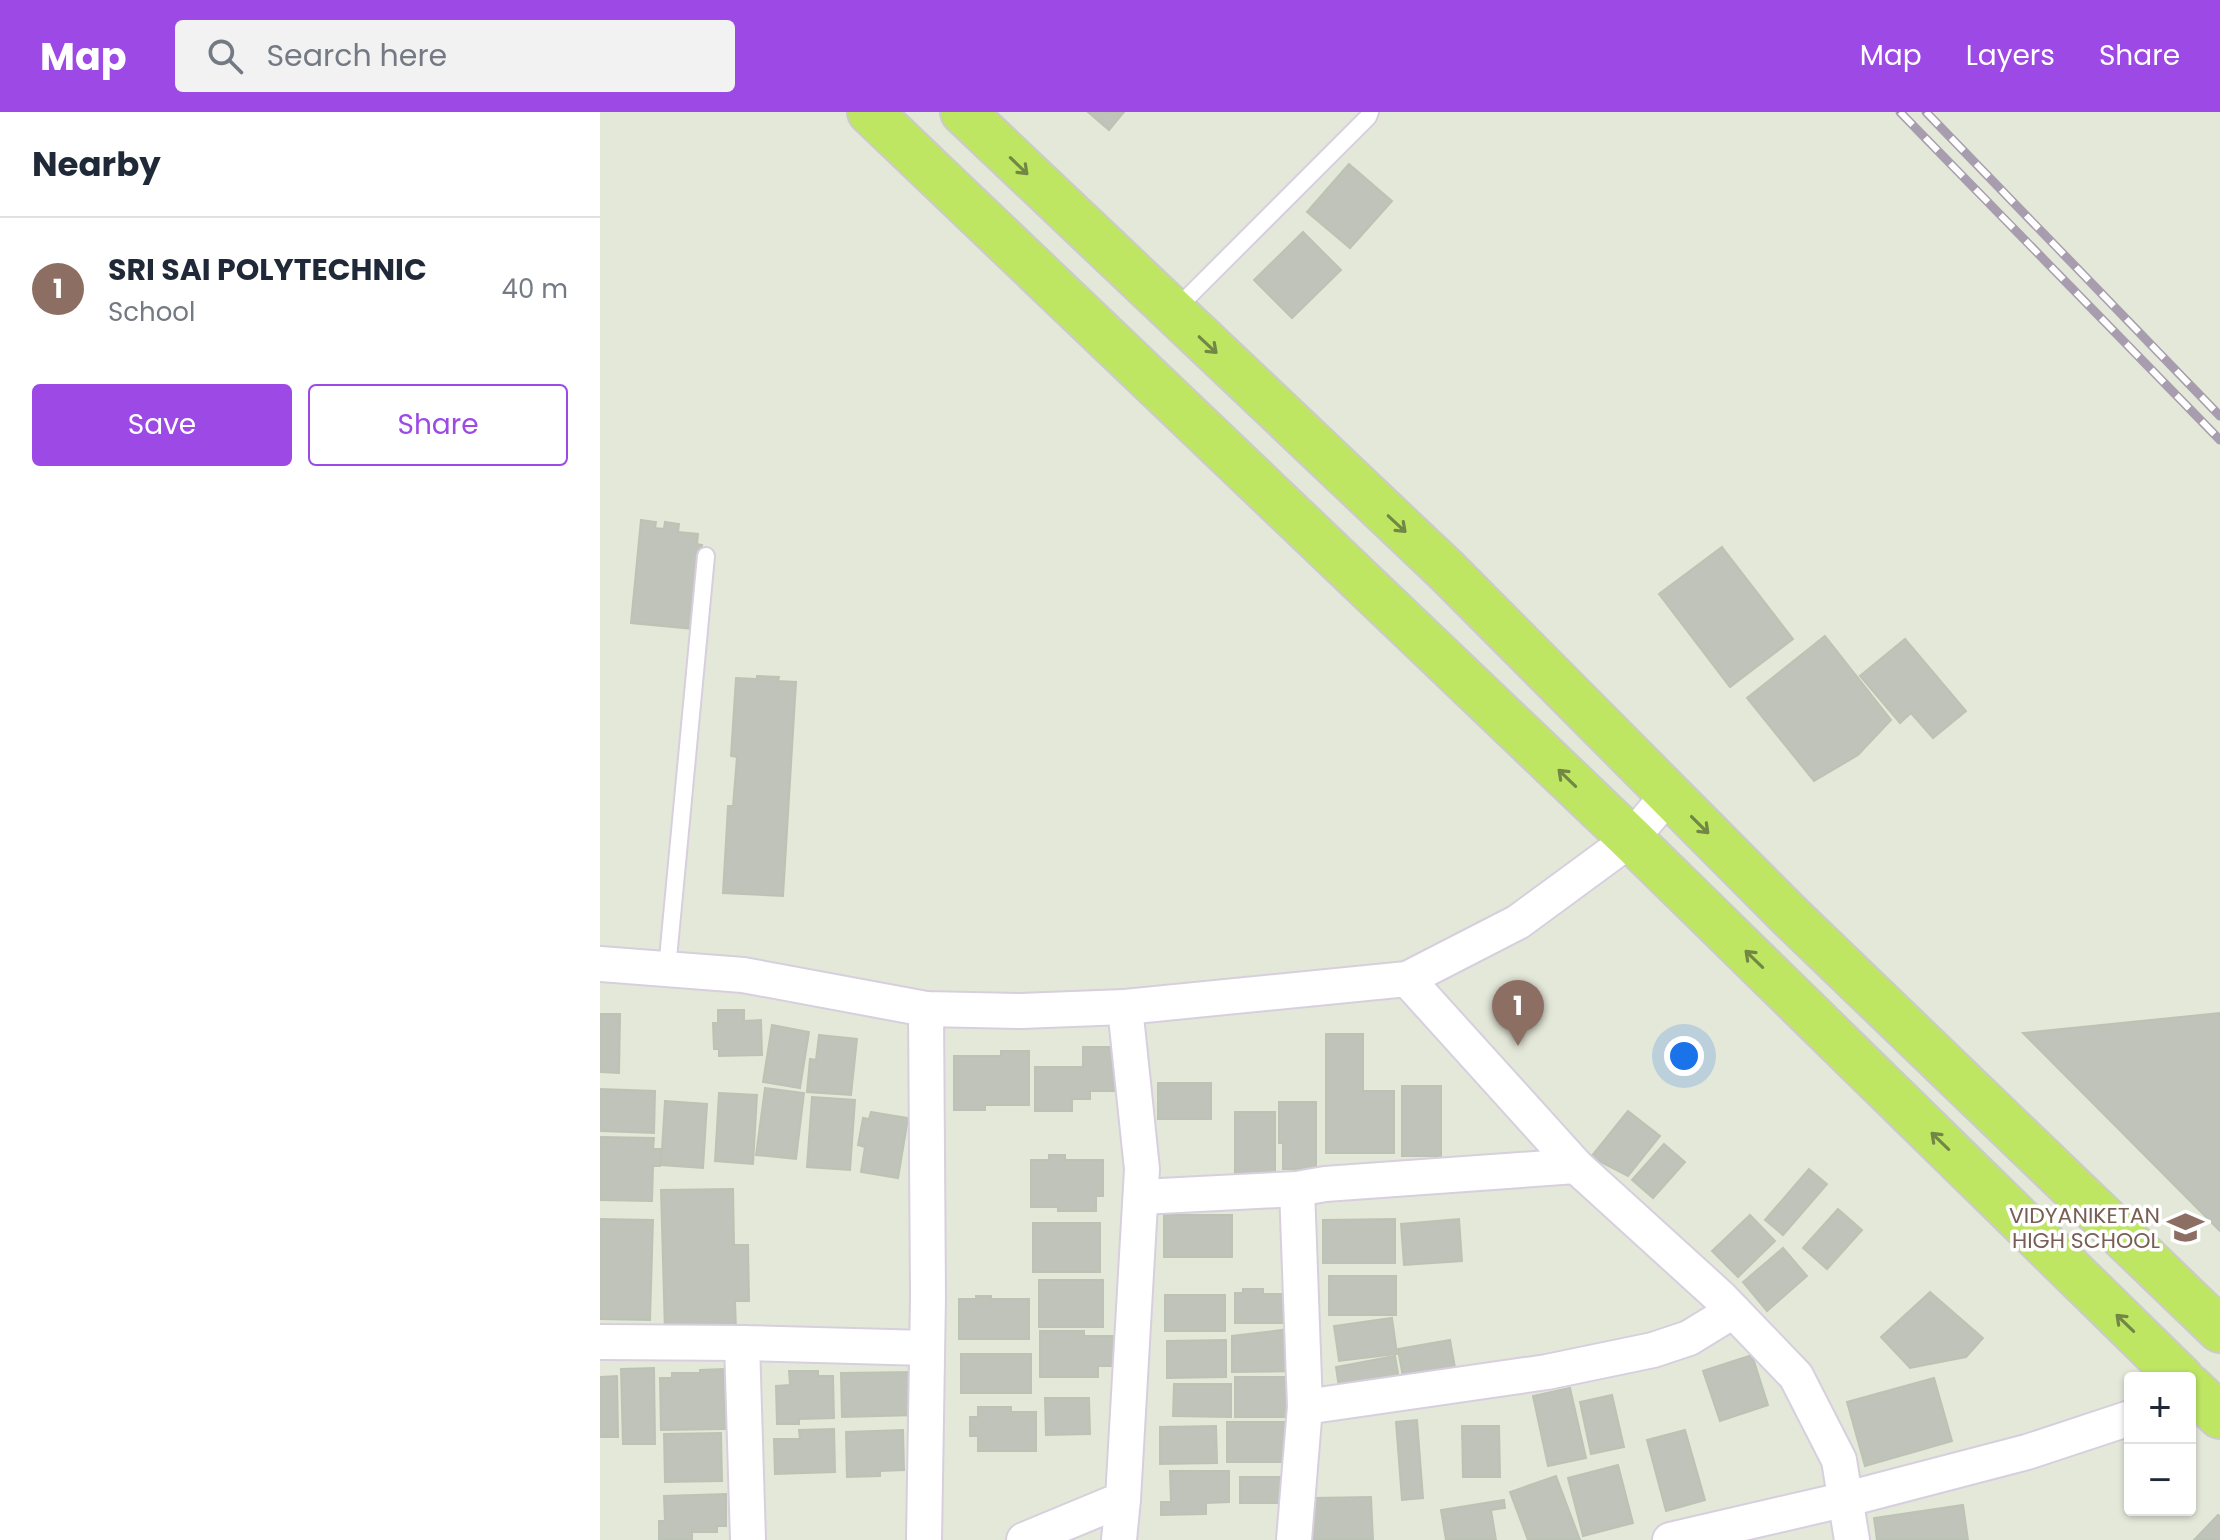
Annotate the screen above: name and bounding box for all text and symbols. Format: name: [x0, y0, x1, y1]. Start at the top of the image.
search box: [175, 20, 735, 92]
text: Map: [40, 30, 127, 83]
icon: search: [203, 34, 247, 78]
text: Search here: [267, 34, 447, 77]
text: Map: [1860, 36, 1922, 75]
text: Layers: [1966, 36, 2055, 75]
text: Share: [2099, 36, 2180, 75]
text: Nearby: [32, 140, 161, 188]
one-way arrow: [1009, 156, 1028, 175]
text: SRI SAI POLYTECHNIC: [108, 248, 427, 291]
text: 1: [53, 271, 63, 307]
text: 40 m: [502, 271, 568, 307]
text: School: [108, 294, 195, 330]
one-way arrow: [1198, 335, 1217, 354]
button: Save: [32, 384, 292, 466]
button: Share: [308, 384, 568, 466]
one-way arrow: [1386, 514, 1406, 532]
one-way arrow: [1558, 770, 1578, 788]
one-way arrow: [1690, 816, 1710, 835]
one-way arrow: [1745, 950, 1764, 969]
pin: 1: [1492, 980, 1544, 1046]
your location: [1664, 1036, 1704, 1076]
one-way arrow: [1931, 1132, 1950, 1151]
place label: VIDYANIKETAN HIGH SCHOOL: [2009, 1200, 2160, 1256]
school or university icon: VIDYANIKETAN HIGH SCHOOL: [2167, 1209, 2205, 1247]
one-way arrow: [2115, 1314, 2135, 1333]
map controls: [2124, 1372, 2196, 1516]
button: +: [2124, 1372, 2196, 1444]
button: −: [2124, 1444, 2196, 1516]

